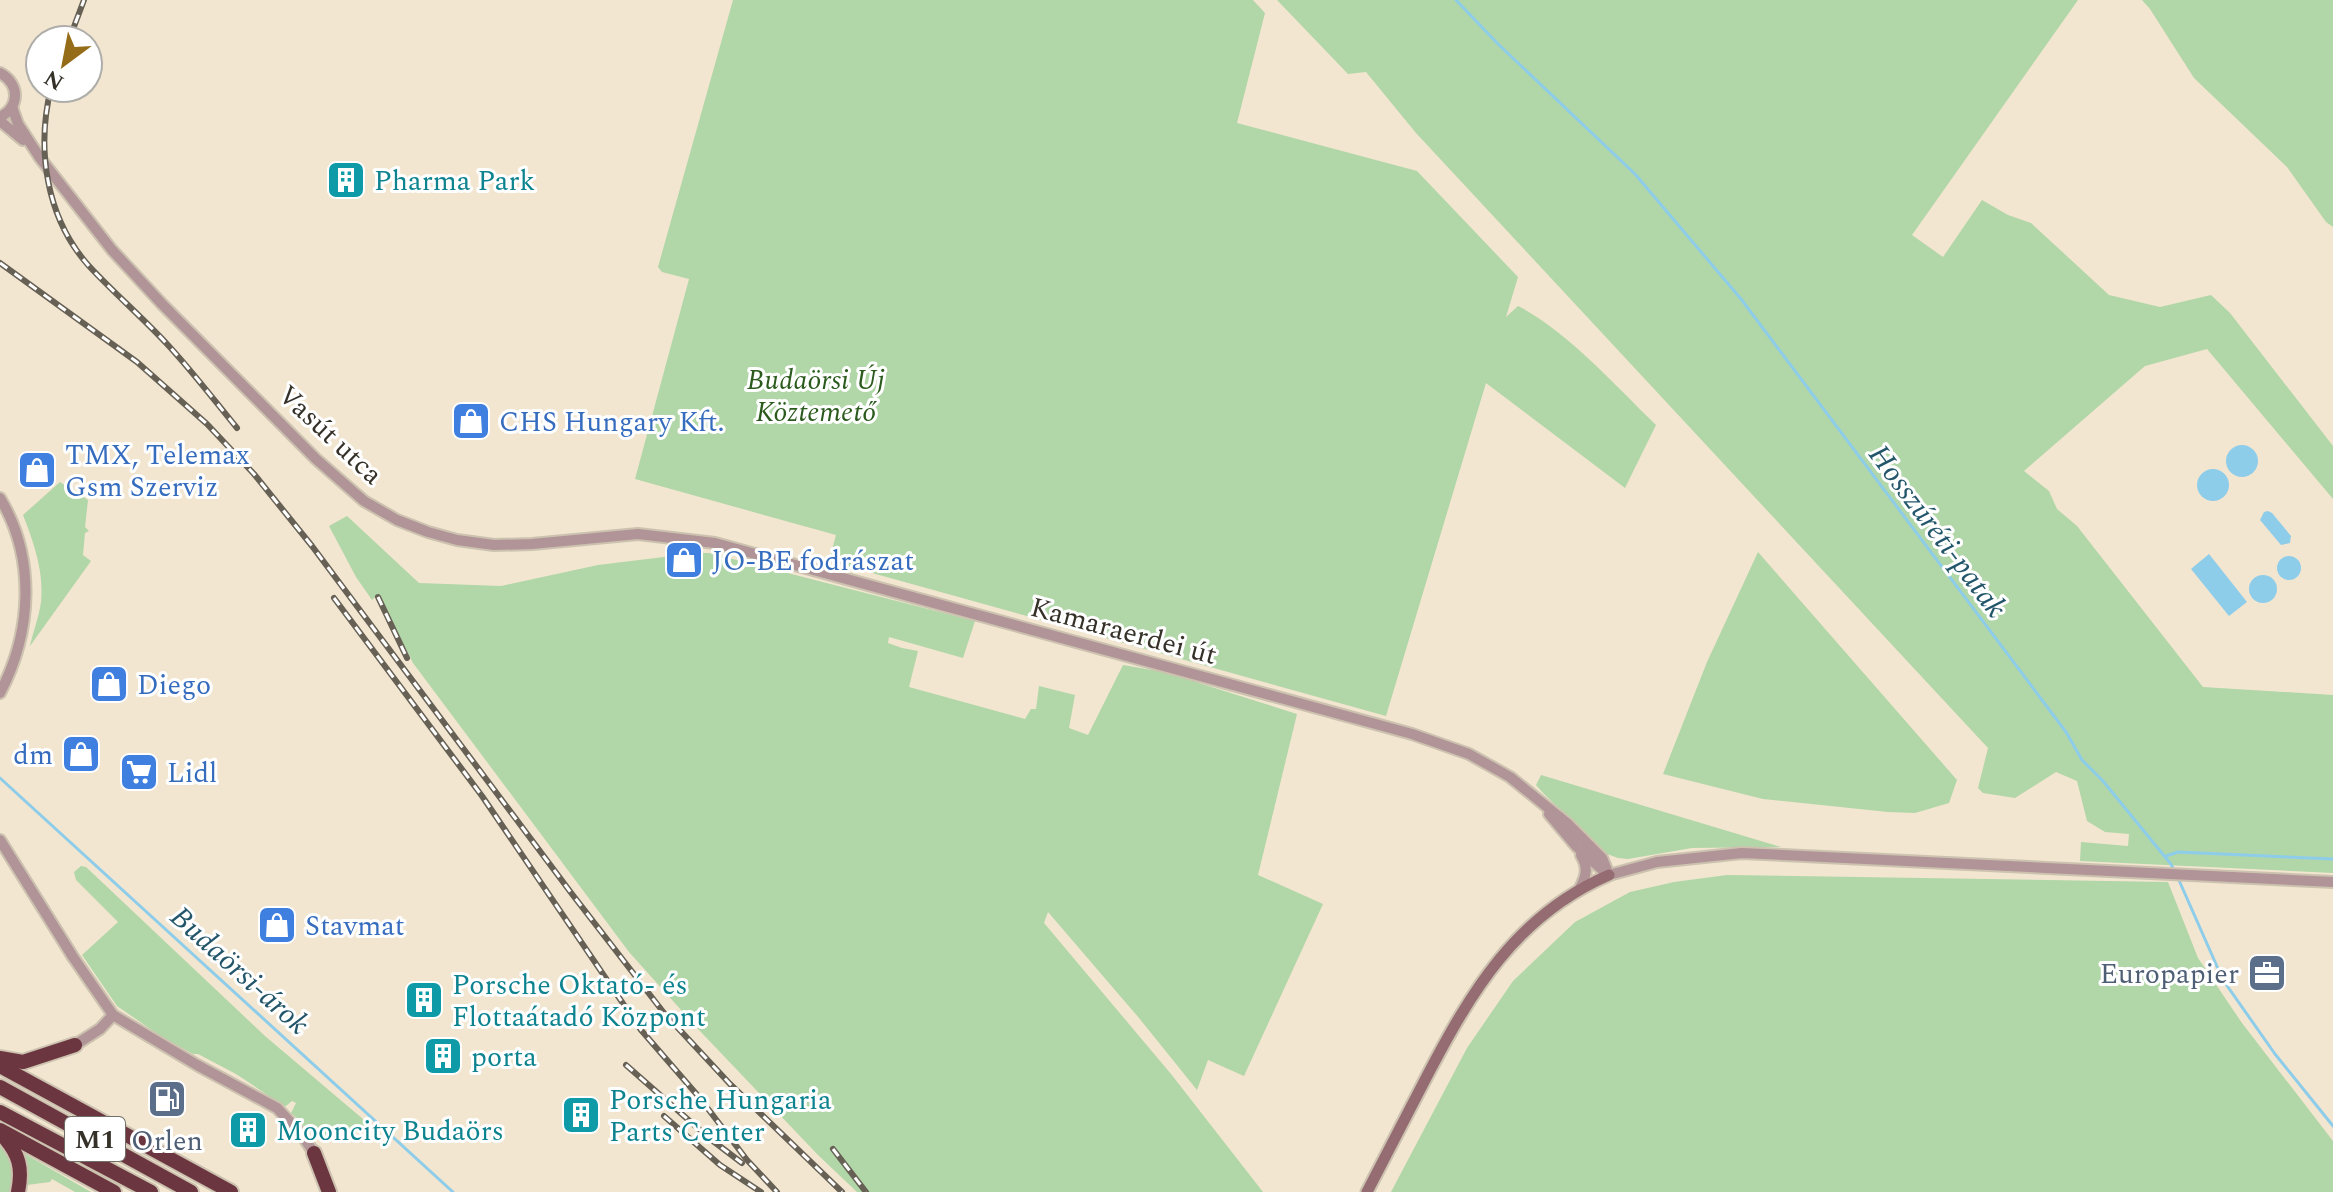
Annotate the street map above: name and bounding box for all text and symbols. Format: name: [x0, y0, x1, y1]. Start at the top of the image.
north arrow: [24, 24, 104, 104]
text: N: [38, 61, 71, 98]
building icon: Pharma Park: [325, 159, 367, 201]
place label: Pharma Park: [374, 160, 535, 203]
park label: Budaörsi Új Köztemető: [747, 359, 885, 434]
street label: Vasút utca: [268, 375, 393, 496]
shop icon: CHS Hungary Kft.: [450, 400, 492, 442]
place label: CHS Hungary Kft.: [499, 401, 724, 444]
place label: TMX, Telemax Gsm Szerviz: [65, 434, 250, 509]
water label: Hosszúréti-patak: [1856, 435, 2018, 628]
shop icon: TMX, Telemax Gsm Szerviz: [16, 449, 58, 491]
shop icon: JO-BE fodrászat: [663, 539, 705, 581]
place label: JO-BE fodrászat: [712, 540, 914, 583]
street label: Kamaraerdei út: [1026, 586, 1222, 677]
shop icon: Diego: [88, 663, 130, 705]
place label: Diego: [137, 664, 211, 707]
shop icon: dm: [60, 733, 102, 775]
place label: dm: [13, 734, 53, 777]
supermarket icon: Lidl: [118, 751, 160, 793]
place label: Lidl: [167, 752, 217, 795]
water label: Budaörsi-árok: [159, 895, 320, 1046]
shop icon: Stavmat: [256, 904, 298, 946]
place label: Stavmat: [305, 905, 405, 948]
office icon: Europapier: [2246, 952, 2288, 994]
place label: Europapier: [2100, 953, 2239, 996]
place label: Porsche Oktató- és Flottaátadó Központ: [452, 964, 706, 1039]
building icon: Porsche Oktató- és Flottaátadó Központ: [403, 979, 445, 1021]
building icon: porta: [422, 1035, 464, 1077]
place label: porta: [471, 1036, 537, 1079]
fuel station icon: Orlen: [146, 1078, 188, 1120]
place label: Porsche Hungaria Parts Center: [609, 1079, 832, 1154]
building icon: Porsche Hungaria Parts Center: [560, 1094, 602, 1136]
building icon: Mooncity Budaörs: [227, 1109, 269, 1151]
place label: Mooncity Budaörs: [276, 1110, 504, 1153]
road number: M1: [65, 1117, 125, 1161]
place label: Orlen: [131, 1120, 203, 1163]

